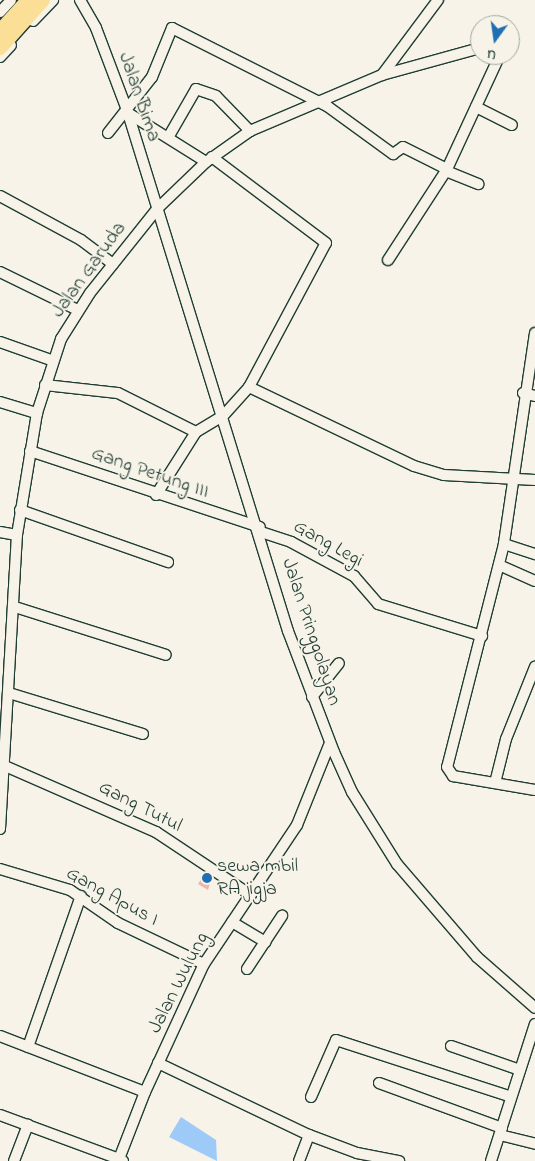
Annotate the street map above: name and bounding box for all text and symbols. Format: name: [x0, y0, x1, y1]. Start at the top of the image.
north arrow: [470, 15, 520, 65]
text: U: [485, 43, 498, 65]
street label: Jalan Bima: [113, 49, 165, 145]
street label: Jalan Garuda: [46, 217, 132, 323]
street label: Gang Petung III: [88, 442, 212, 504]
street label: Gang Legi: [289, 515, 367, 573]
street label: Jalan Pringgolayan: [276, 555, 346, 709]
street label: Gang Tutul: [94, 776, 186, 838]
place label: sewa mbil RA jigja: [217, 854, 298, 901]
street label: Gang Apus I: [62, 862, 162, 932]
marker: sewa mbil RA jigja: [201, 872, 213, 884]
street label: Jalan Wulung: [143, 929, 215, 1037]

